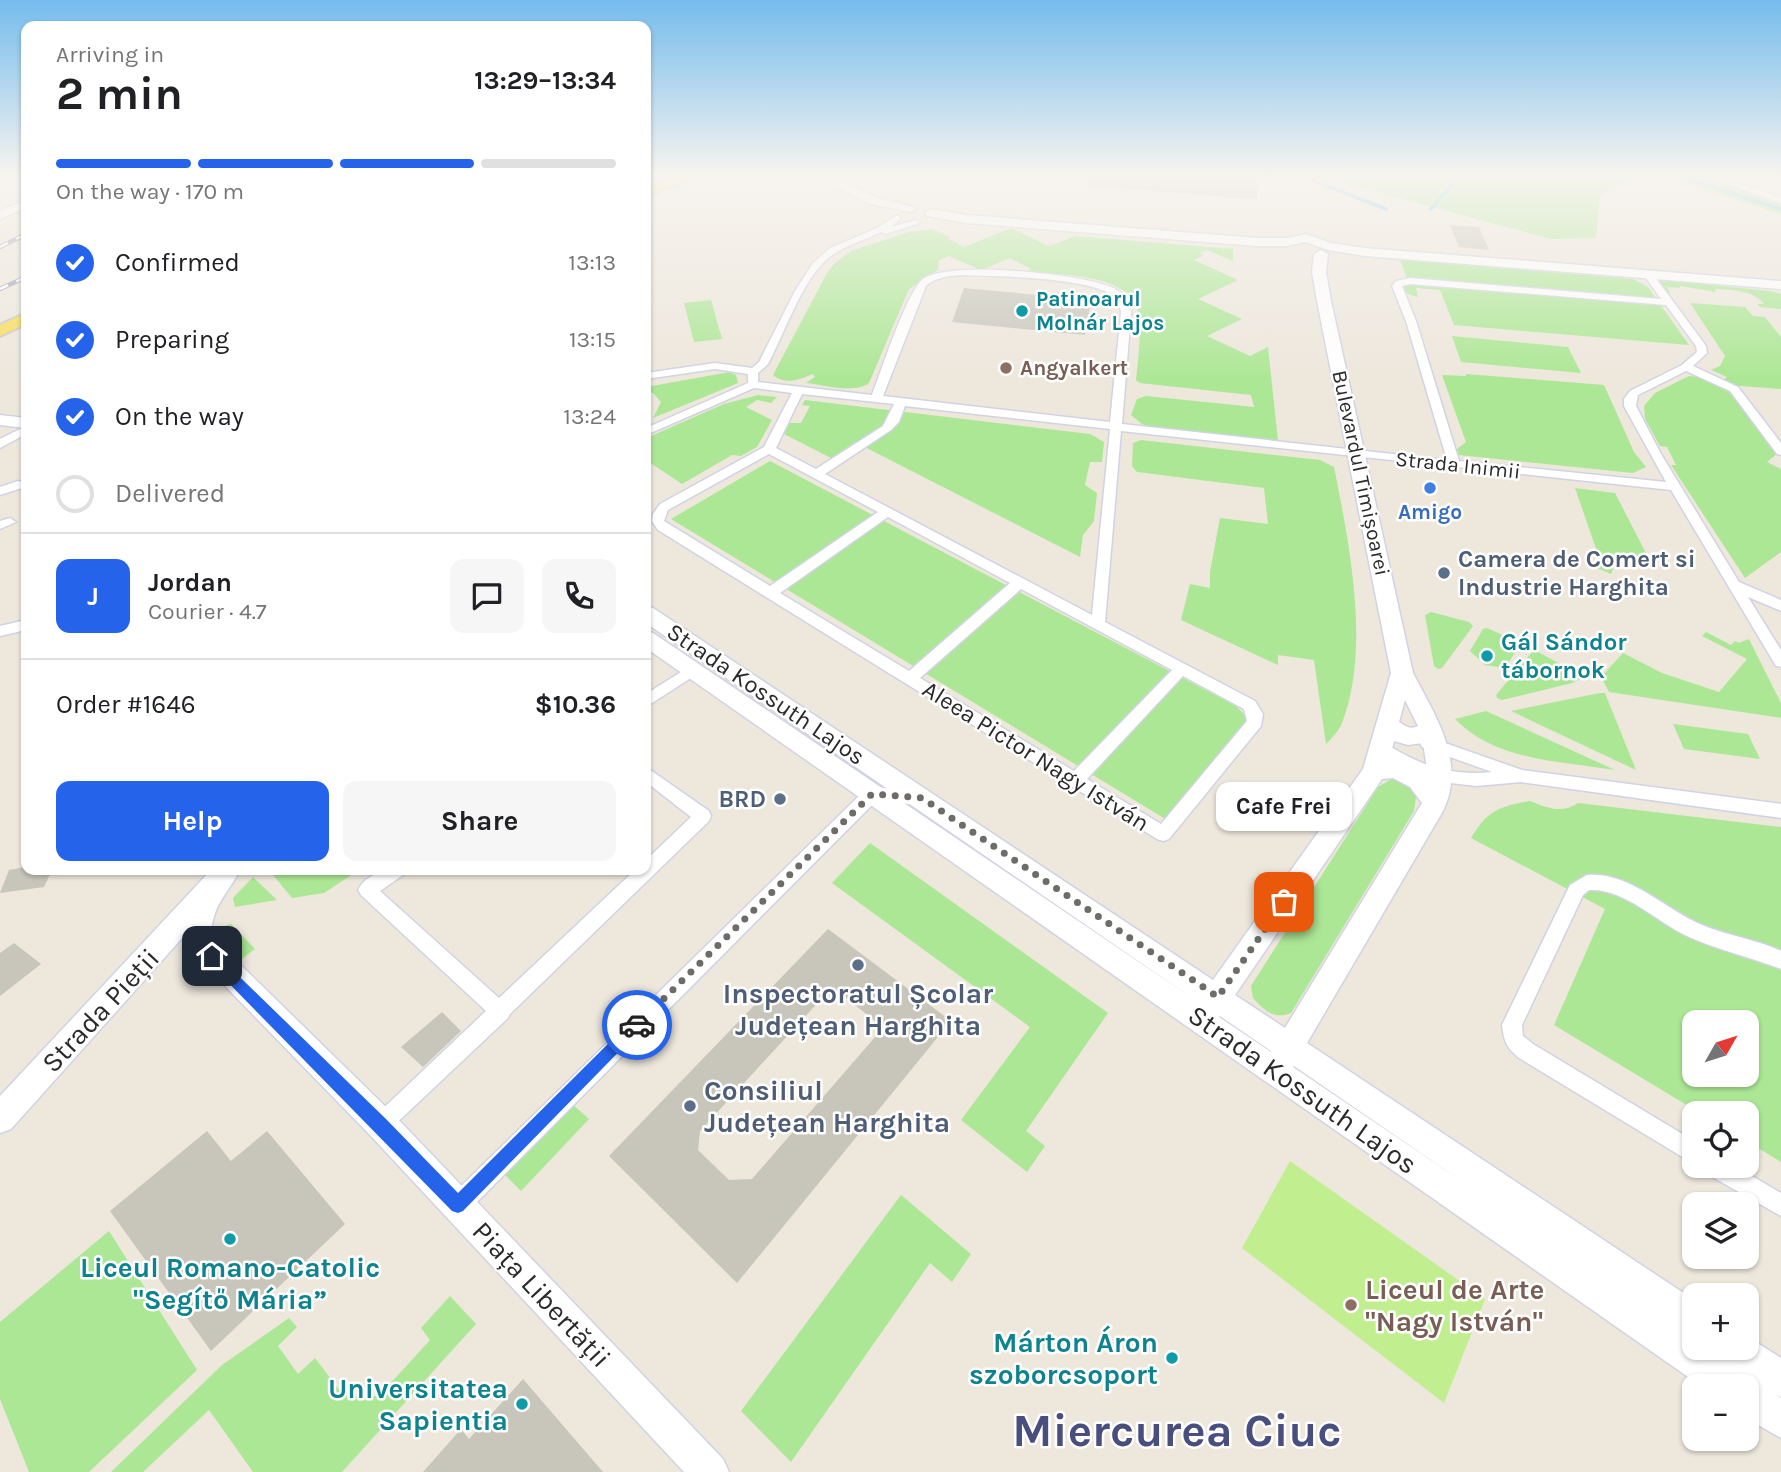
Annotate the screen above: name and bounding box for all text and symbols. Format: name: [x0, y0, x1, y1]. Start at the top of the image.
text: Arriving in: [56, 41, 164, 68]
text: 13:29–13:34: [474, 65, 616, 96]
text: 2 min: [56, 67, 183, 121]
text: On the way · 170 m: [56, 178, 244, 205]
icon: check: [56, 244, 94, 282]
text: Confirmed: [115, 247, 240, 278]
text: 13:13: [568, 249, 616, 276]
place label: Patinoarul Molnár Lajos: [1036, 287, 1164, 335]
marker: Patinoarul Molnár Lajos: [1014, 303, 1030, 319]
icon: check: [56, 321, 94, 359]
text: Preparing: [115, 324, 229, 355]
text: 13:15: [569, 326, 616, 353]
place label: Angyalkert: [1020, 356, 1128, 380]
marker: Angyalkert: [998, 360, 1014, 376]
street label: Bulevardul Timișoarei: [1327, 368, 1395, 578]
icon: check: [56, 398, 94, 436]
text: On the way: [115, 401, 244, 432]
text: 13:24: [563, 403, 616, 430]
street label: Strada Inimii: [1394, 446, 1522, 484]
text: Delivered: [115, 478, 225, 509]
marker: Amigo: [1422, 480, 1438, 496]
place label: Amigo: [1398, 500, 1462, 524]
place label: Camera de Comert si Industrie Harghita: [1458, 545, 1696, 601]
button: chat: [450, 559, 524, 633]
button: phone: [542, 559, 616, 633]
marker: Camera de Comert si Industrie Harghita: [1436, 565, 1452, 581]
text: Jordan: [148, 567, 232, 598]
text: J: [87, 581, 99, 612]
text: Courier · 4.7: [148, 598, 267, 625]
street label: Strada Kossuth Lajos: [662, 617, 870, 771]
place label: Gál Sándor tábornok: [1501, 628, 1627, 684]
marker: Gál Sándor tábornok: [1479, 648, 1495, 664]
street label: Aleea Pictor Nagy István: [918, 675, 1154, 837]
text: Order #1646: [56, 689, 196, 720]
text: $10.36: [535, 689, 616, 720]
button: Help: [56, 781, 329, 861]
button: Share: [343, 781, 616, 861]
callout: Cafe Frei: [1216, 783, 1352, 832]
place label: BRD: [719, 785, 766, 813]
marker: BRD: [772, 791, 788, 807]
text: Cafe Frei: [1236, 793, 1332, 820]
pin: [1254, 872, 1314, 932]
icon: bag: [1265, 883, 1303, 921]
pin: [182, 926, 242, 986]
icon: home: [193, 937, 231, 975]
street label: Strada Pieții: [35, 942, 166, 1079]
marker: Inspectoratul Școlar Județean Harghita: [850, 957, 866, 973]
place label: Inspectoratul Școlar Județean Harghita: [723, 977, 993, 1042]
courier: [602, 990, 672, 1060]
street label: Strada Kossuth Lajos: [1182, 998, 1423, 1181]
icon: car: [618, 1006, 656, 1044]
north arrow: [1682, 1010, 1759, 1087]
map controls: [1682, 1010, 1759, 1451]
place label: Consiliul Județean Harghita: [704, 1074, 950, 1139]
marker: Consiliul Județean Harghita: [682, 1098, 698, 1114]
button: locate: [1682, 1101, 1759, 1178]
button: layers: [1682, 1192, 1759, 1269]
street label: Piața Libertății: [466, 1215, 618, 1374]
marker: Liceul Romano-Catolic "Segítő Mária”: [222, 1231, 238, 1247]
place label: Liceul Romano-Catolic "Segítő Mária”: [80, 1251, 380, 1316]
place label: Liceul de Arte "Nagy István": [1365, 1273, 1544, 1338]
button: +: [1682, 1283, 1759, 1360]
marker: Liceul de Arte "Nagy István": [1343, 1297, 1359, 1313]
place label: Márton Áron szoborcsoport: [969, 1325, 1158, 1391]
marker: Márton Áron szoborcsoport: [1164, 1350, 1180, 1366]
place label: Universitatea Sapientia: [328, 1372, 508, 1437]
button: −: [1682, 1374, 1759, 1451]
marker: Universitatea Sapientia: [514, 1396, 530, 1412]
district label: Miercurea Ciuc: [1012, 1404, 1342, 1458]

